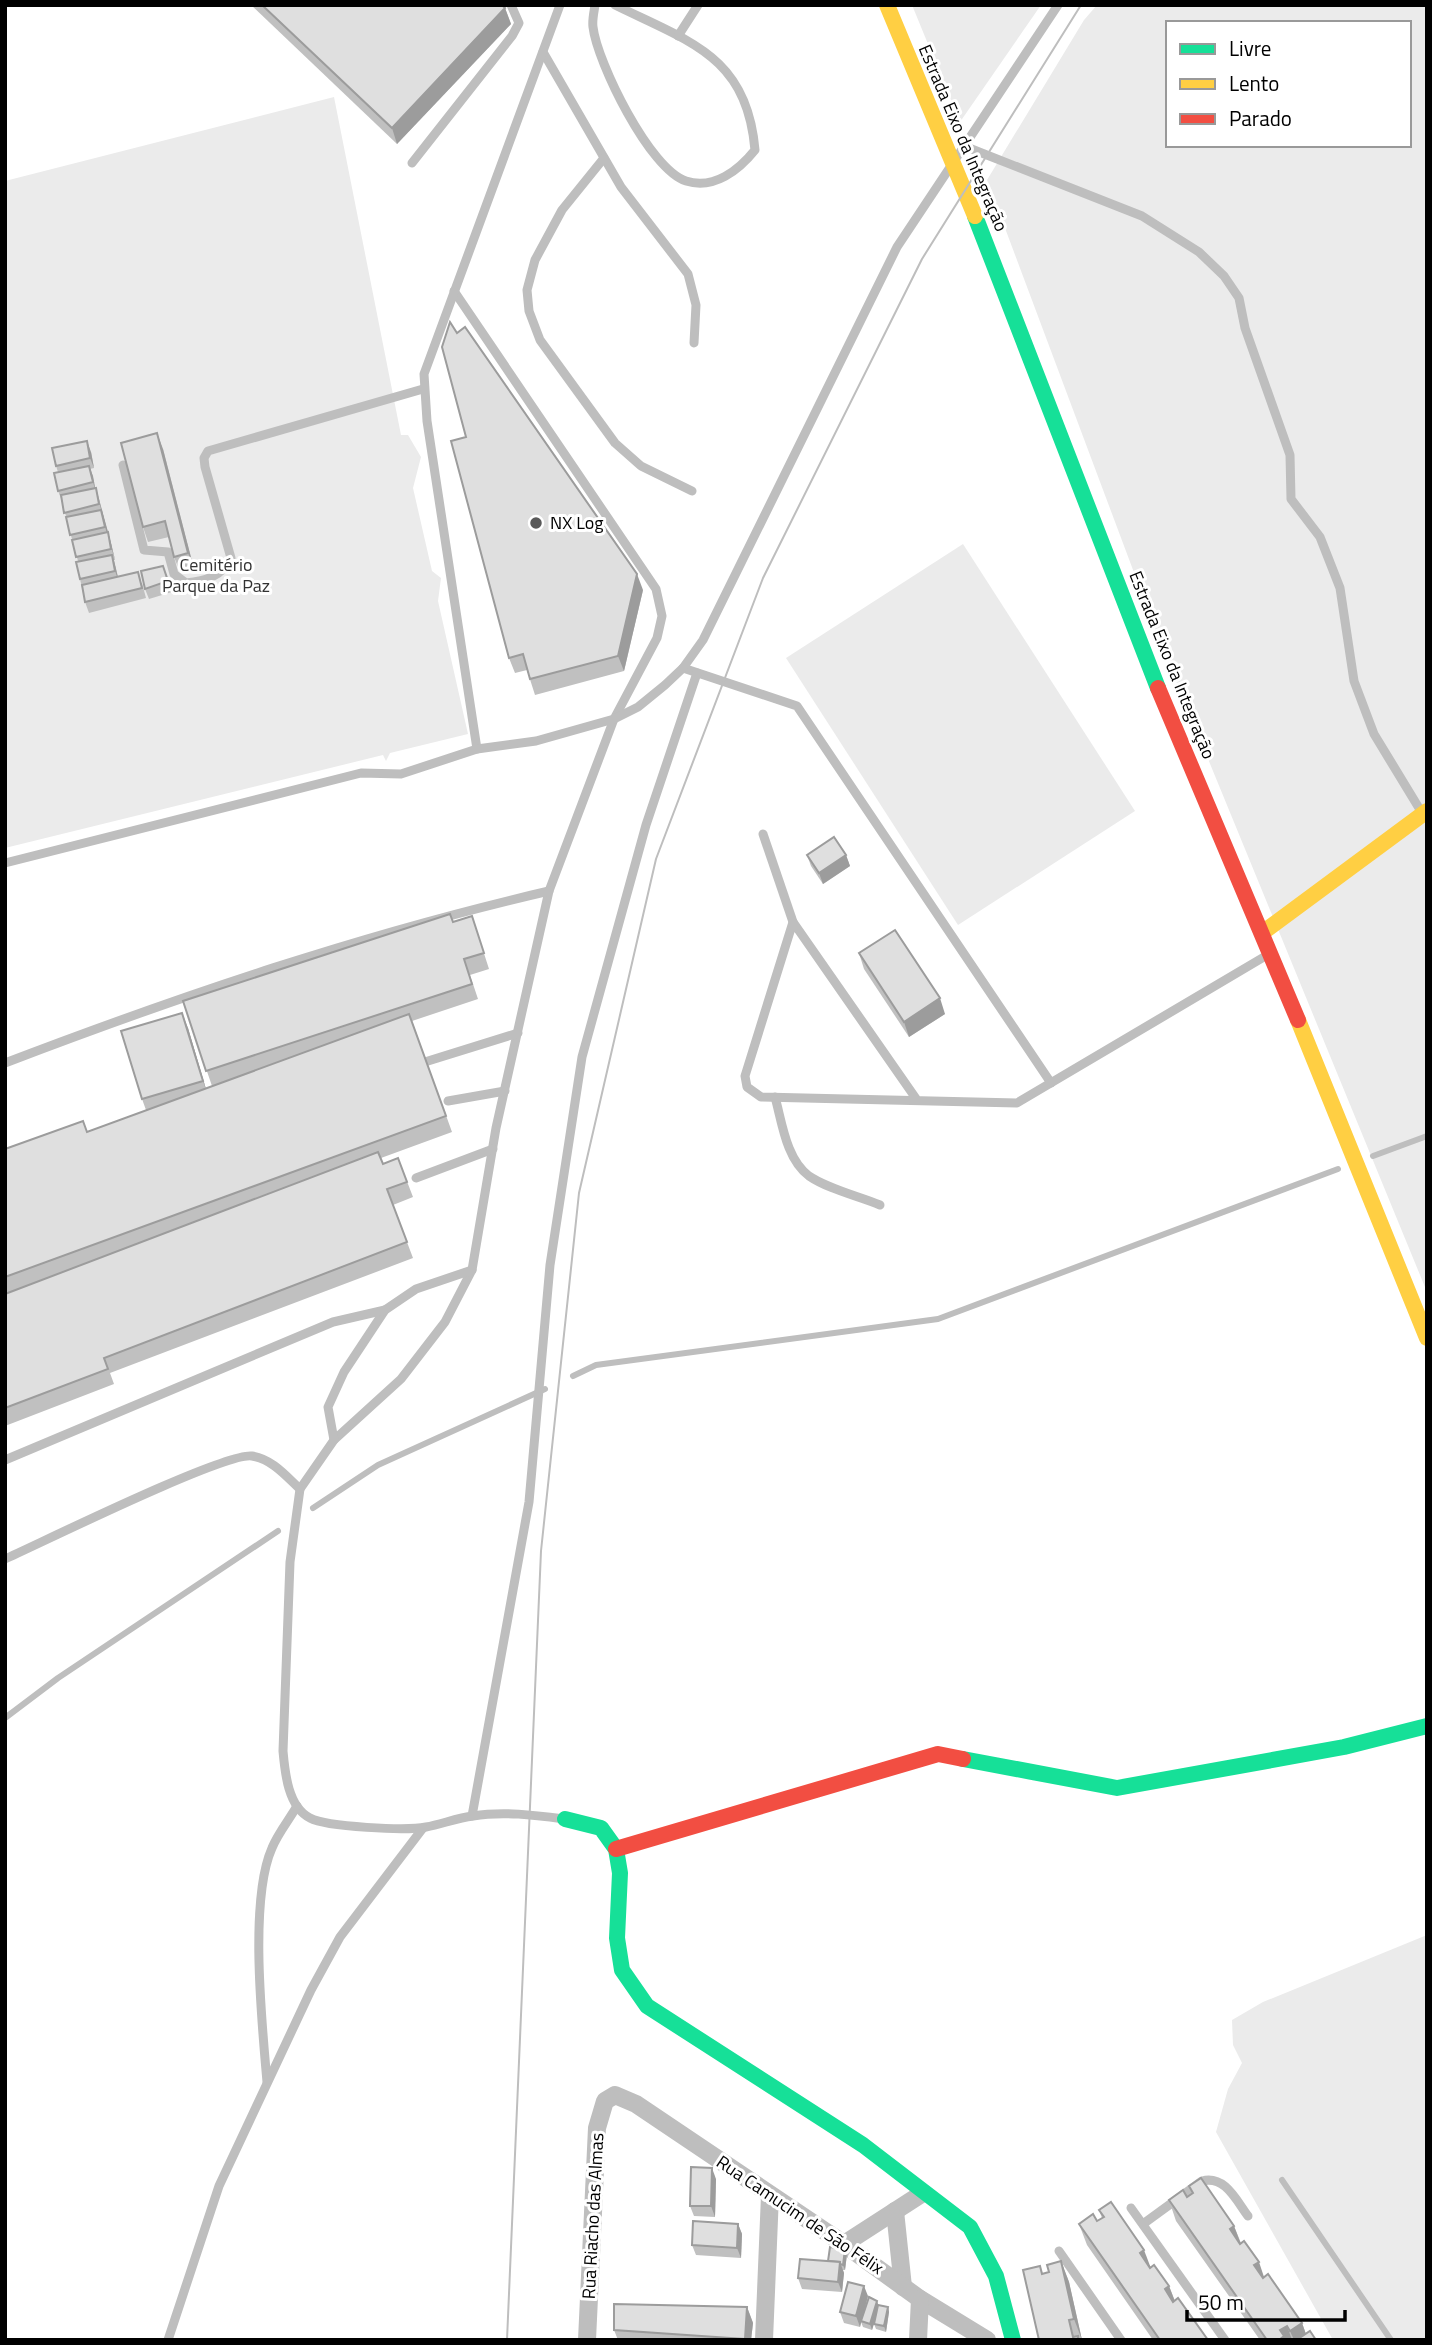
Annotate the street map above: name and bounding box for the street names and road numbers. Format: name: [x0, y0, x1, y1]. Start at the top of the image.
street label: Estrada Eixo da Integração: [912, 40, 1015, 235]
street label: Estrada Eixo da Integração: [1122, 567, 1223, 763]
street label: Rua Riacho das Almas: [575, 2132, 610, 2300]
street label: Rua Camucim de São Félix: [711, 2148, 890, 2281]

